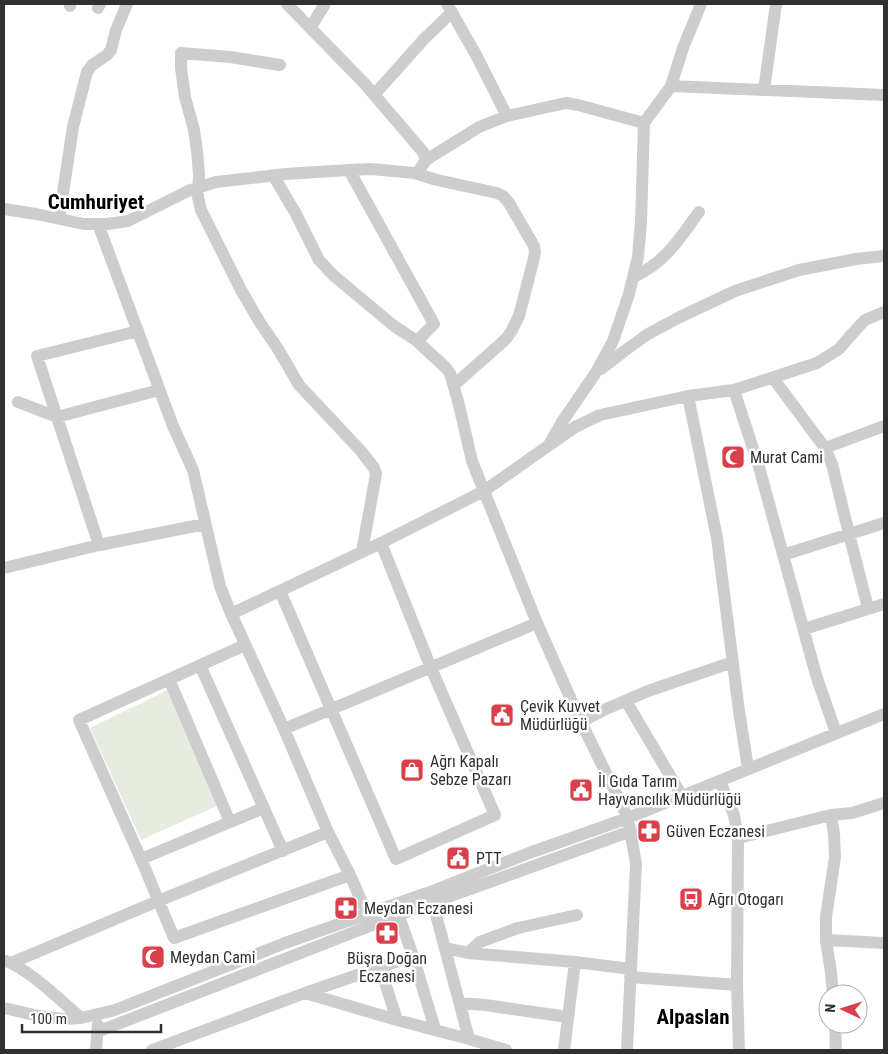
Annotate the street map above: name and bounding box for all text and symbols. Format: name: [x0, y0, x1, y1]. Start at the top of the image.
district label: Cumhuriyet: [48, 190, 144, 214]
mosque icon: Murat Cami: [720, 444, 746, 470]
place label: Murat Cami: [750, 448, 823, 467]
place label: Çevik Kuvvet Müdürlüğü: [520, 697, 600, 734]
public building icon: Çevik Kuvvet Müdürlüğü: [489, 702, 515, 728]
place label: Ağrı Kapalı Sebze Pazarı: [430, 752, 511, 789]
shop icon: Ağrı Kapalı Sebze Pazarı: [399, 757, 425, 783]
place label: İl Gıda Tarım Hayvancılık Müdürlüğü: [598, 772, 741, 809]
public building icon: İl Gıda Tarım Hayvancılık Müdürlüğü: [568, 777, 594, 803]
pharmacy icon: Güven Eczanesi: [636, 818, 662, 844]
place label: Güven Eczanesi: [666, 822, 765, 841]
public building icon: PTT: [445, 845, 471, 871]
place label: PTT: [476, 849, 502, 868]
bus stop icon: Ağrı Otogarı: [678, 886, 704, 912]
place label: Ağrı Otogarı: [708, 890, 784, 909]
pharmacy icon: Meydan Eczanesi: [333, 895, 359, 921]
place label: Meydan Eczanesi: [364, 899, 473, 918]
pharmacy icon: Büşra Doğan Eczanesi: [374, 920, 400, 946]
mosque icon: Meydan Cami: [140, 944, 166, 970]
place label: Meydan Cami: [170, 948, 256, 967]
place label: Büşra Doğan Eczanesi: [347, 949, 427, 986]
north arrow: [818, 984, 868, 1034]
scale bar: [22, 1002, 161, 1034]
text: N: [822, 1003, 838, 1013]
district label: Alpaslan: [656, 1005, 730, 1029]
text: 100 m: [30, 1010, 67, 1028]

